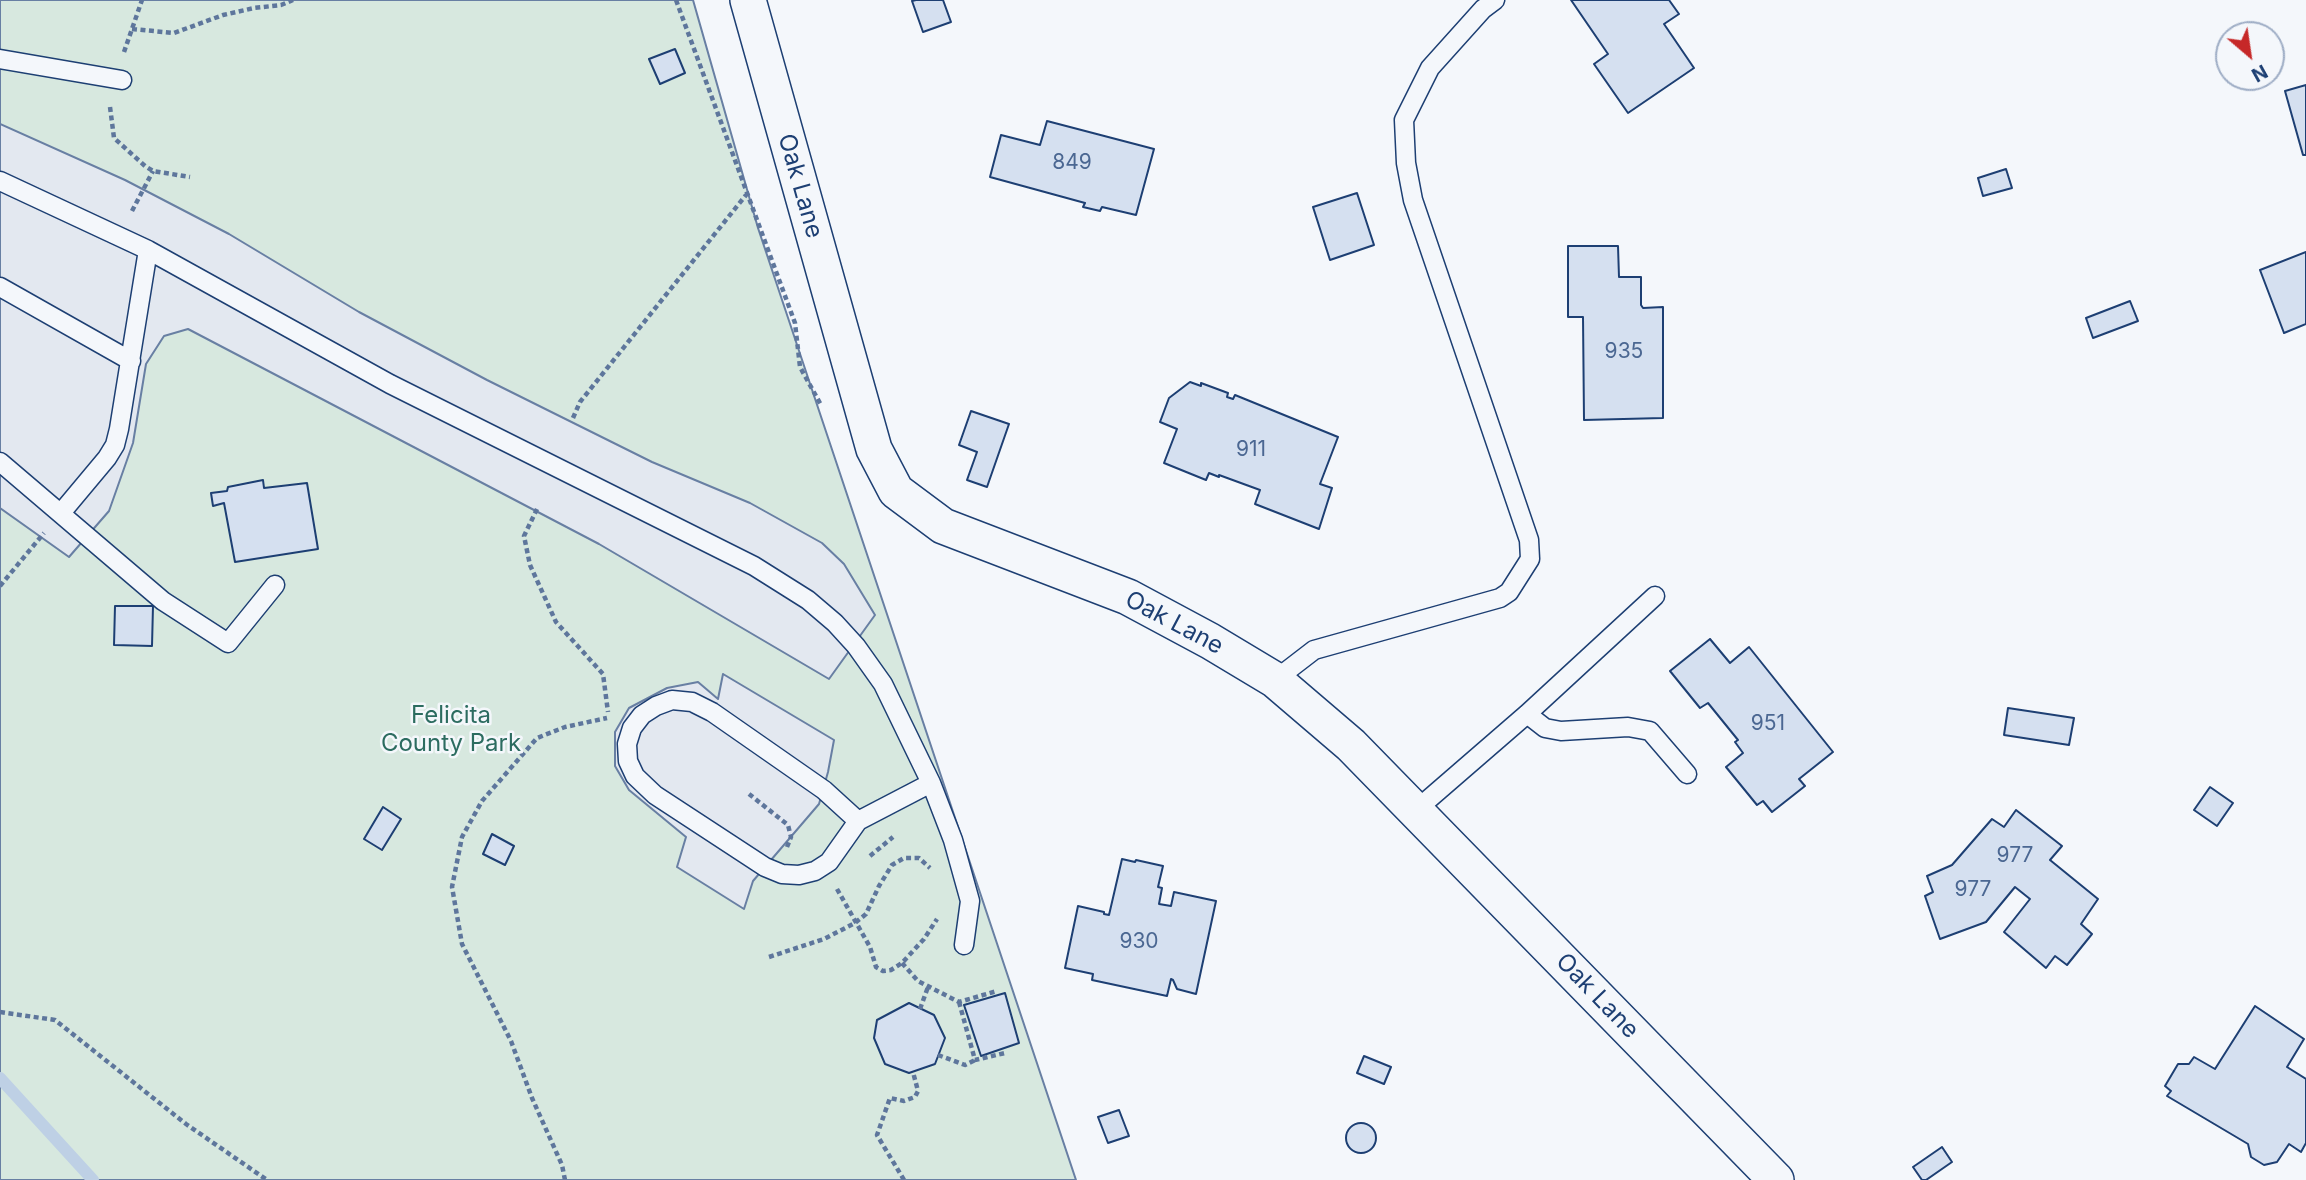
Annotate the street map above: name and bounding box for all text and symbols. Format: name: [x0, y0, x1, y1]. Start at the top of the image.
north arrow: [2215, 21, 2285, 91]
text: N: [2248, 59, 2271, 87]
street label: Oak Lane: [771, 131, 829, 241]
house number: 849: [1052, 150, 1092, 176]
house number: 935: [1605, 339, 1643, 365]
house number: 911: [1236, 437, 1266, 463]
street label: Oak Lane: [1120, 585, 1228, 661]
park label: Felicita County Park: [381, 702, 521, 758]
house number: 951: [1751, 711, 1785, 737]
house number: 977: [1997, 843, 2033, 869]
house number: 977: [1955, 877, 1991, 903]
house number: 930: [1119, 929, 1159, 955]
street label: Oak Lane: [1549, 948, 1645, 1044]

